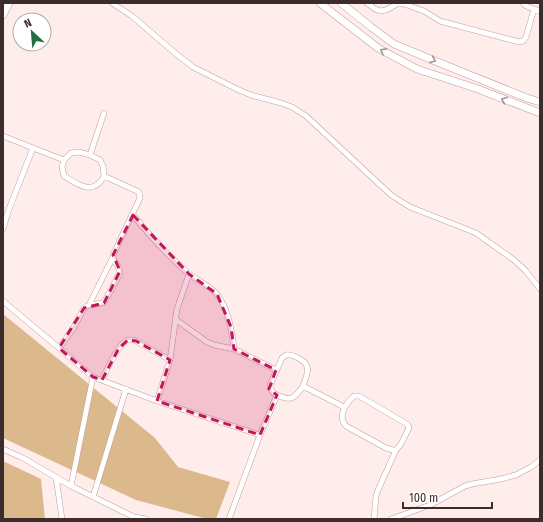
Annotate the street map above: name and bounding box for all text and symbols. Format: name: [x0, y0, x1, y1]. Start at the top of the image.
north arrow: [12, 12, 52, 52]
text: N: [22, 16, 34, 31]
one-way arrow: [380, 48, 388, 55]
one-way arrow: [428, 55, 436, 63]
one-way arrow: [500, 96, 507, 104]
scale bar: [403, 484, 492, 510]
text: 100 m: [409, 491, 438, 505]

